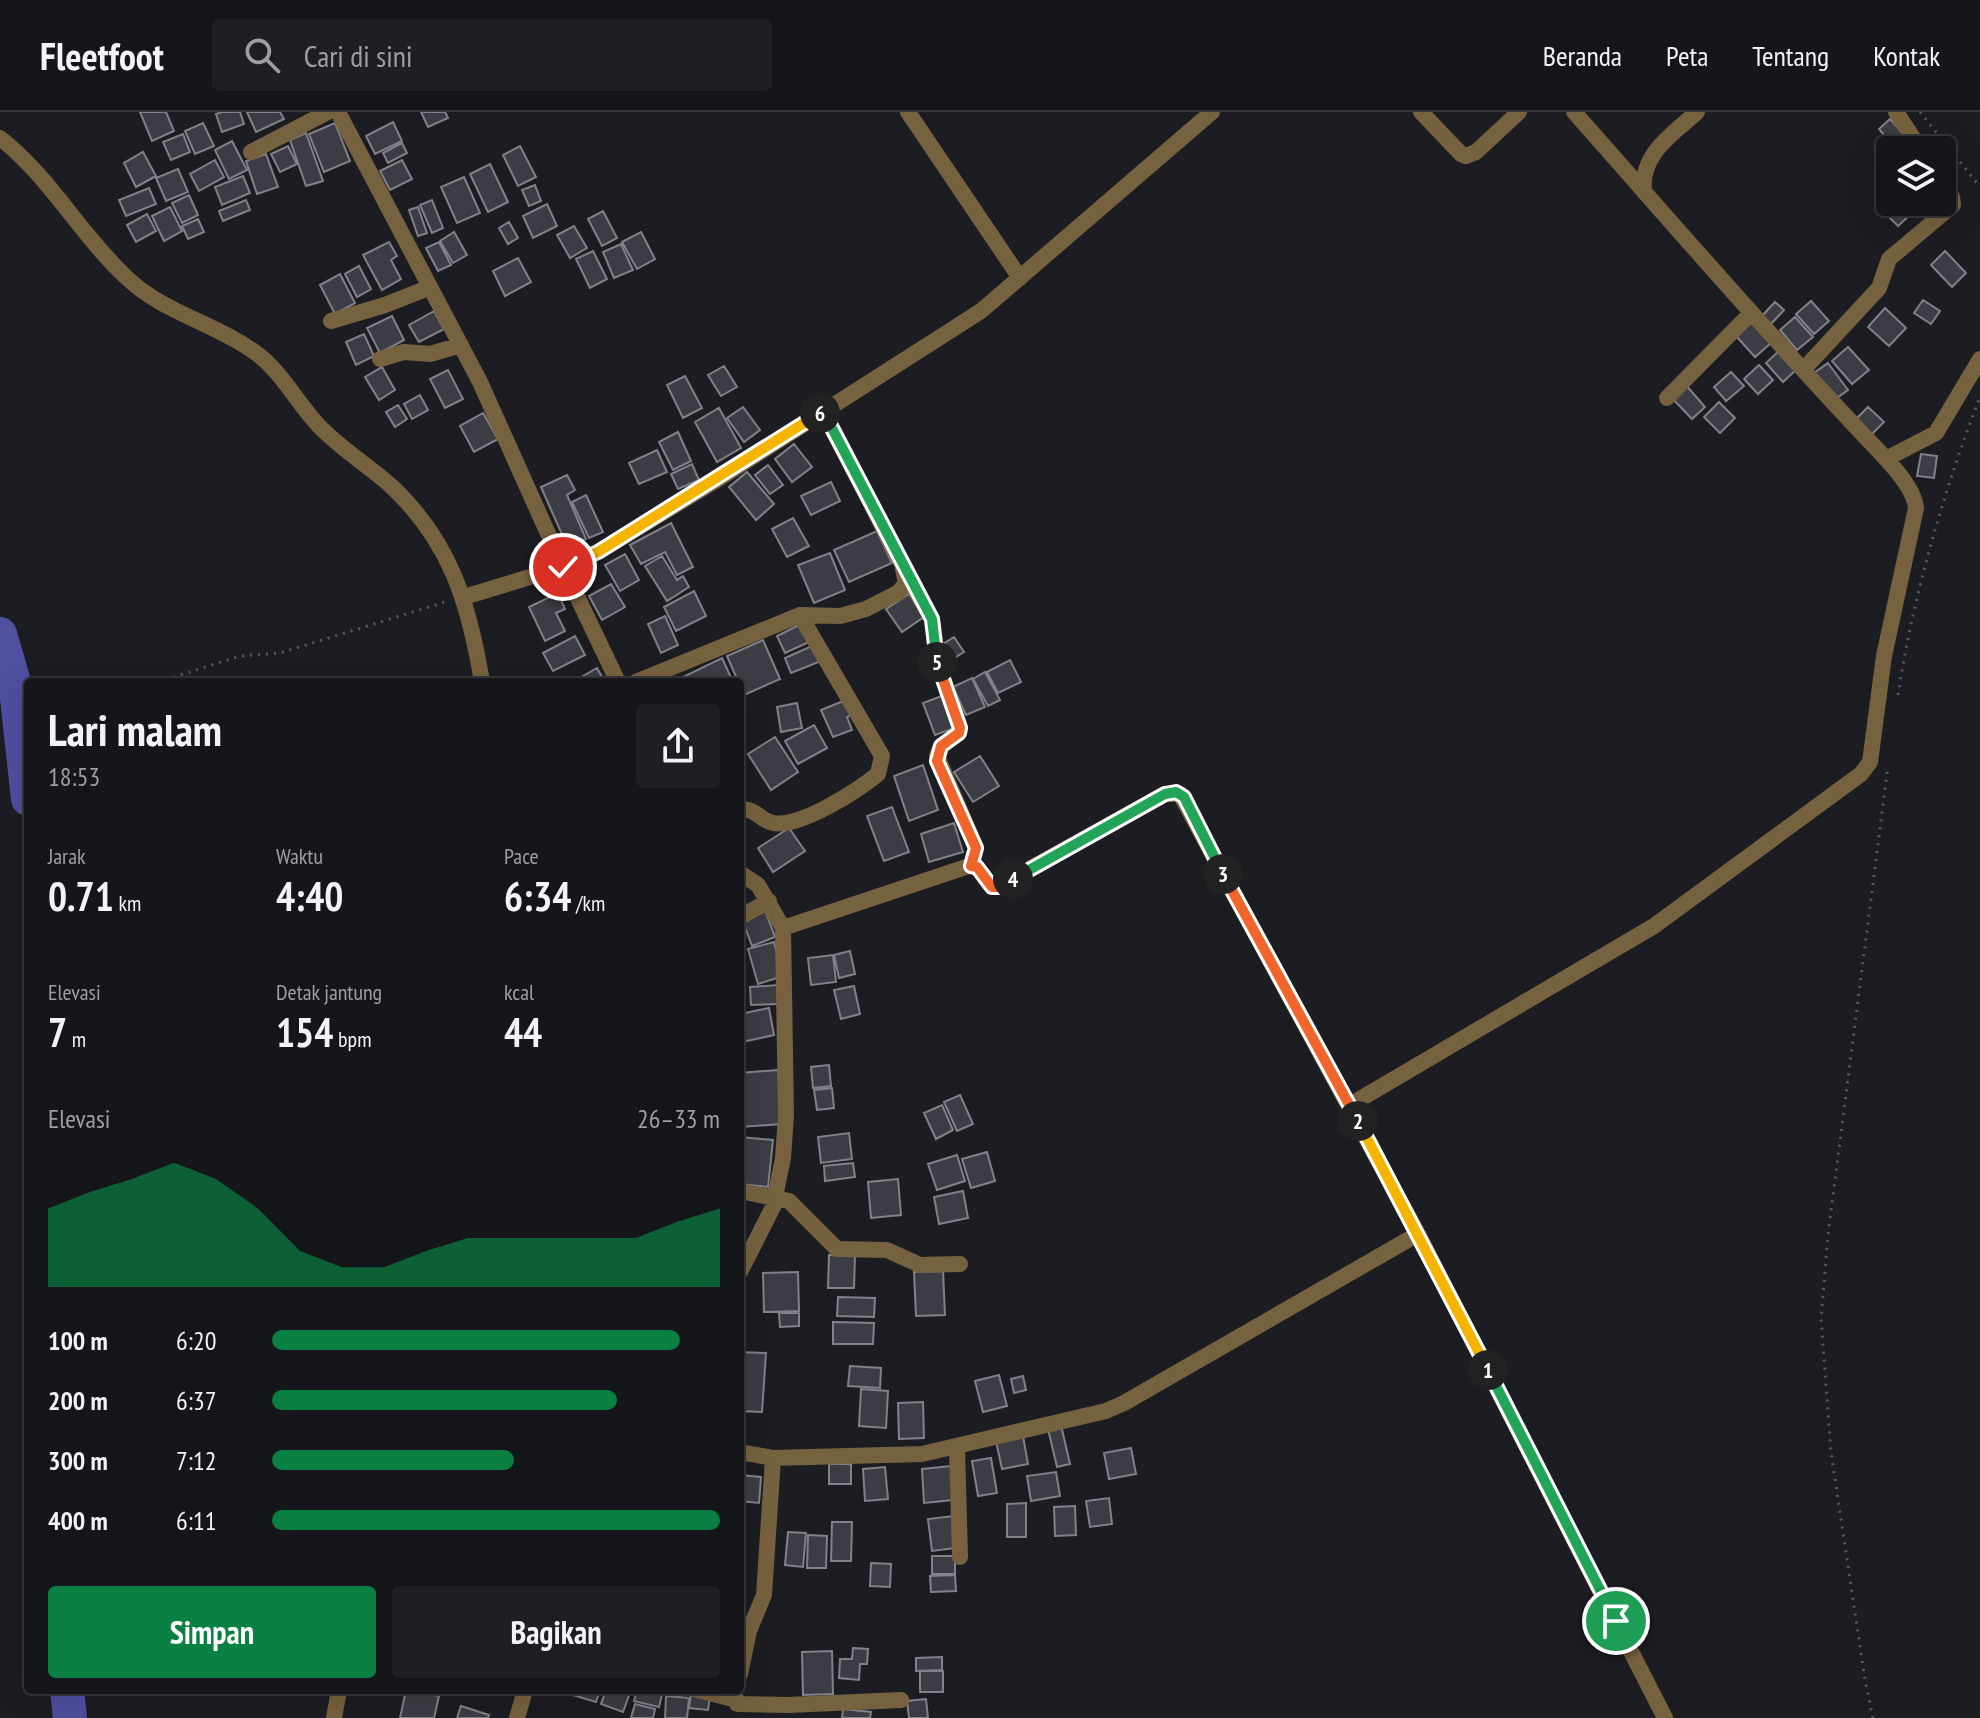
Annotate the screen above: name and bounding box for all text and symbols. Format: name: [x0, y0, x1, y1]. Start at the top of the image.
search box: [212, 19, 772, 91]
text: Fleetfoot: [40, 31, 164, 80]
icon: search: [240, 33, 284, 77]
text: Cari di sini: [304, 36, 412, 75]
text: Beranda: [1543, 37, 1622, 74]
text: Peta: [1666, 37, 1708, 74]
text: Tentang: [1752, 37, 1829, 74]
text: Kontak: [1873, 37, 1940, 74]
map controls: [1876, 136, 1956, 216]
button: layers: [1876, 136, 1956, 216]
pin: 6: [800, 393, 840, 433]
text: 6: [815, 399, 825, 427]
pin: [529, 533, 597, 601]
icon: check: [541, 545, 585, 589]
pin: 5: [917, 642, 957, 682]
text: 5: [932, 648, 942, 676]
text: Lari malam: [48, 701, 222, 758]
button: share: [636, 704, 720, 788]
text: 18:53: [48, 760, 100, 793]
text: Jarak: [48, 842, 85, 870]
text: Waktu: [276, 842, 323, 870]
text: Pace: [504, 842, 539, 870]
pin: 3: [1203, 854, 1243, 894]
pin: 4: [993, 859, 1033, 899]
text: 3: [1218, 860, 1228, 888]
text: 4: [1008, 865, 1018, 893]
text: 0.71: [48, 870, 114, 922]
text: 4:40: [276, 870, 343, 922]
text: 6:34: [504, 870, 571, 922]
text: km: [114, 889, 141, 917]
text: /km: [571, 889, 605, 917]
text: Elevasi: [48, 978, 101, 1006]
text: Detak jantung: [276, 978, 382, 1006]
text: kcal: [504, 978, 534, 1006]
text: 7: [48, 1006, 67, 1058]
text: 154: [276, 1006, 333, 1058]
text: 44: [504, 1006, 542, 1058]
text: m: [67, 1025, 86, 1053]
text: bpm: [333, 1025, 371, 1053]
pin: 2: [1338, 1101, 1378, 1141]
text: Elevasi: [48, 1102, 110, 1135]
text: 26–33 m: [637, 1102, 720, 1135]
text: 2: [1353, 1107, 1363, 1135]
text: 100 m: [48, 1324, 108, 1357]
text: 6:20: [176, 1324, 216, 1357]
pin: 1: [1468, 1350, 1508, 1390]
text: 1: [1483, 1356, 1493, 1384]
text: 200 m: [48, 1384, 108, 1417]
text: 6:37: [176, 1384, 216, 1417]
text: 300 m: [48, 1444, 108, 1477]
text: 7:12: [176, 1444, 216, 1477]
text: 400 m: [48, 1504, 108, 1537]
text: 6:11: [176, 1504, 216, 1537]
button: Simpan: [48, 1586, 376, 1678]
button: Bagikan: [392, 1586, 720, 1678]
pin: [1582, 1587, 1650, 1655]
icon: arrive: [1594, 1599, 1638, 1643]

